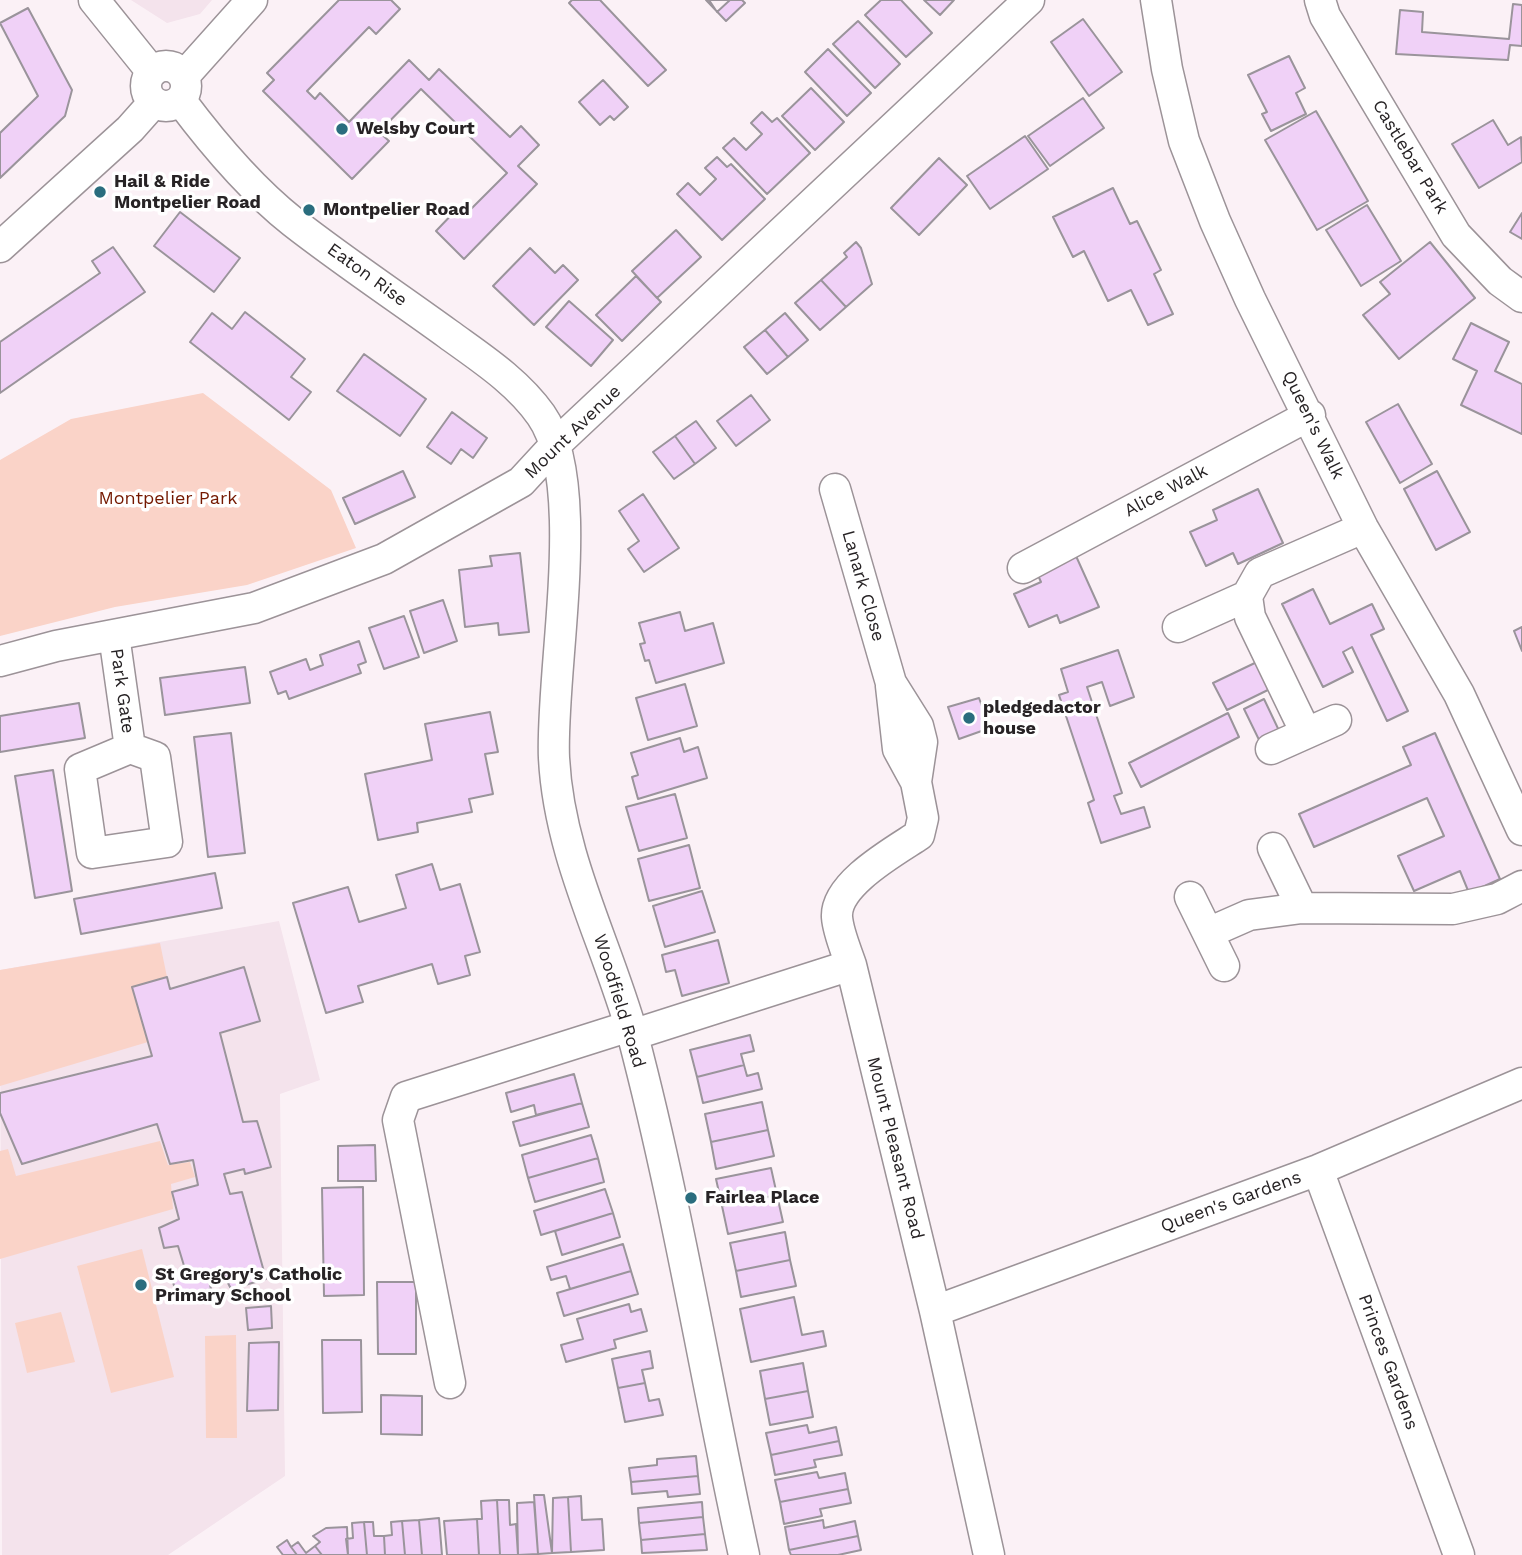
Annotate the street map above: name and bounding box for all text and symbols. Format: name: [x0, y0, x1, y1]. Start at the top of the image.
street label: Castlebar Park: [1367, 96, 1453, 218]
place label: Welsby Court: [356, 118, 475, 140]
marker: Welsby Court: [334, 121, 350, 137]
place label: Hail & Ride Montpelier Road: [114, 171, 261, 214]
marker: Hail & Ride Montpelier Road: [92, 184, 108, 200]
place label: Montpelier Road: [323, 199, 470, 221]
marker: Montpelier Road: [301, 202, 317, 218]
street label: Eaton Rise: [323, 239, 411, 311]
street label: Queen's Walk: [1277, 367, 1349, 483]
street label: Mount Avenue: [520, 381, 626, 483]
street label: Alice Walk: [1121, 460, 1211, 522]
park label: Montpelier Park: [98, 488, 238, 510]
street label: Lanark Close: [837, 528, 889, 644]
street label: Park Gate: [105, 647, 139, 735]
place label: pledgedactor house: [983, 697, 1101, 740]
marker: pledgedactor house: [961, 710, 977, 726]
street label: Woodfield Road: [588, 932, 650, 1070]
street label: Mount Pleasant Road: [862, 1055, 928, 1241]
street label: Queen's Gardens: [1158, 1167, 1304, 1237]
place label: Fairlea Place: [705, 1187, 820, 1209]
marker: Fairlea Place: [683, 1190, 699, 1206]
place label: St Gregory's Catholic Primary School: [155, 1264, 342, 1306]
marker: St Gregory's Catholic Primary School: [133, 1277, 149, 1293]
street label: Princes Gardens: [1353, 1291, 1423, 1433]

